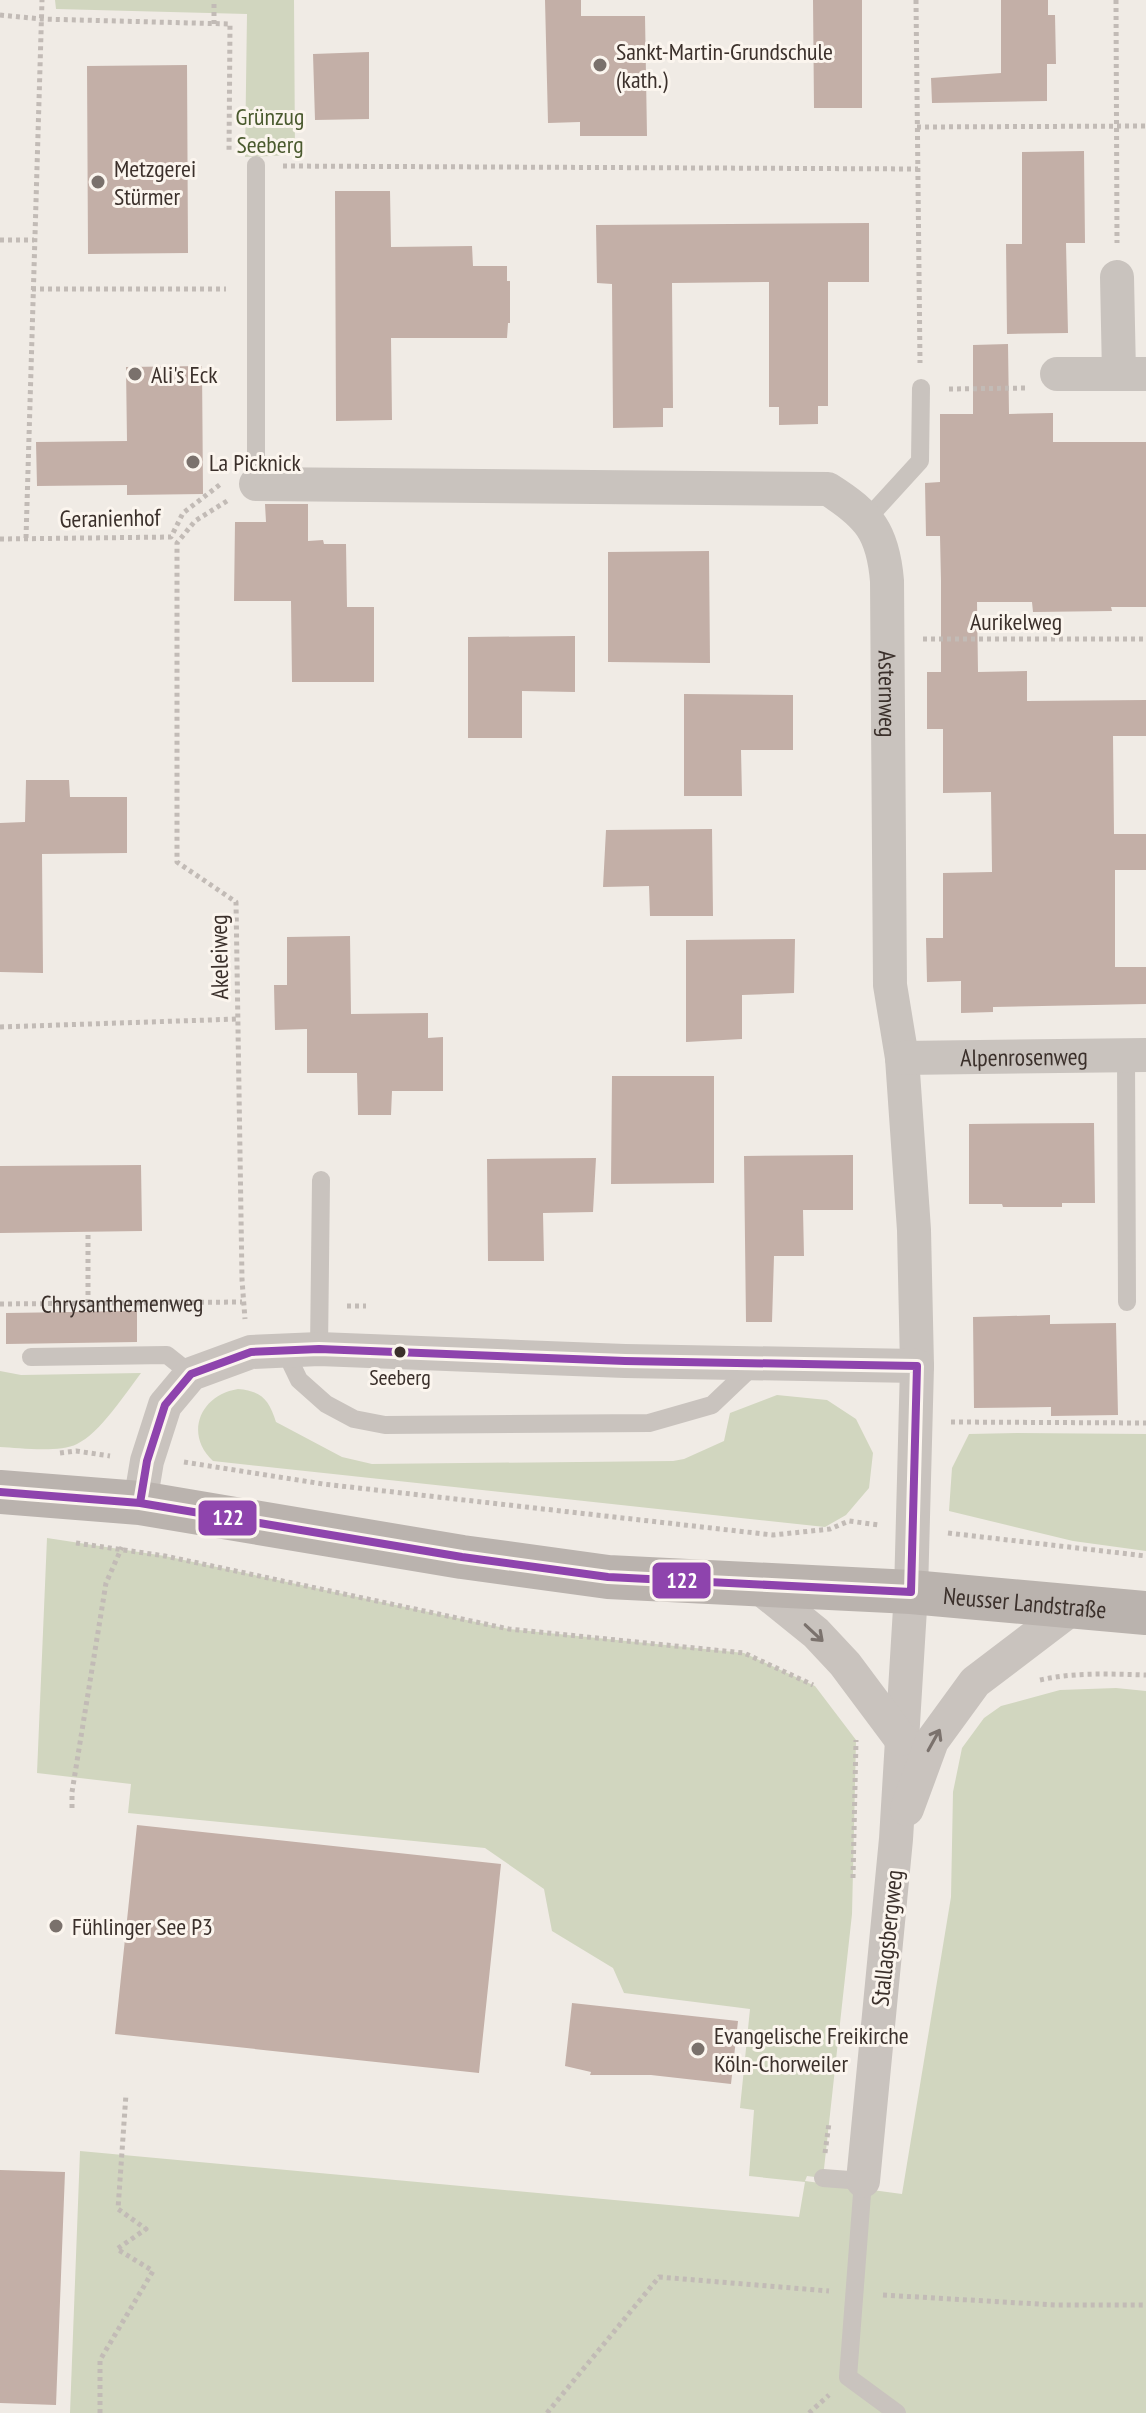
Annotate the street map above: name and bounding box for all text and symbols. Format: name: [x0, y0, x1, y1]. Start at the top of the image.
place label: Sankt-Martin-Grundschule (kath.): [616, 36, 833, 95]
marker: Sankt-Martin-Grundschule (kath.): [591, 56, 609, 74]
park label: Grünzug Seeberg: [236, 101, 304, 160]
place label: Metzgerei Stürmer: [114, 153, 196, 212]
marker: Metzgerei Stürmer: [89, 173, 107, 191]
place label: Ali's Eck: [151, 359, 218, 390]
marker: Ali's Eck: [126, 365, 144, 383]
place label: La Picknick: [209, 447, 301, 478]
marker: La Picknick: [184, 453, 202, 471]
street label: Geranienhof: [59, 502, 162, 534]
street label: Aurikelweg: [970, 606, 1062, 637]
street label: Asternweg: [872, 650, 904, 738]
street label: Akeleiweg: [203, 914, 235, 1000]
street label: Alpenrosenweg: [960, 1040, 1088, 1073]
street label: Chrysanthemenweg: [41, 1287, 203, 1319]
marker: Seeberg: [392, 1344, 408, 1360]
place label: Seeberg: [369, 1363, 431, 1391]
line badge: 122: [197, 1499, 258, 1537]
text: 122: [212, 1503, 244, 1531]
line badge: 122: [651, 1561, 712, 1600]
text: 122: [666, 1566, 698, 1594]
street label: Neusser Landstraße: [942, 1579, 1108, 1625]
one-way arrow: [804, 1623, 824, 1642]
one-way arrow: [927, 1729, 943, 1753]
street label: Stallagsbergweg: [864, 1868, 910, 2008]
place label: Fühlinger See P3: [72, 1911, 213, 1942]
marker: Fühlinger See P3: [47, 1917, 65, 1935]
place label: Evangelische Freikirche Köln-Chorweiler: [714, 2020, 909, 2079]
marker: Evangelische Freikirche Köln-Chorweiler: [689, 2040, 707, 2058]

